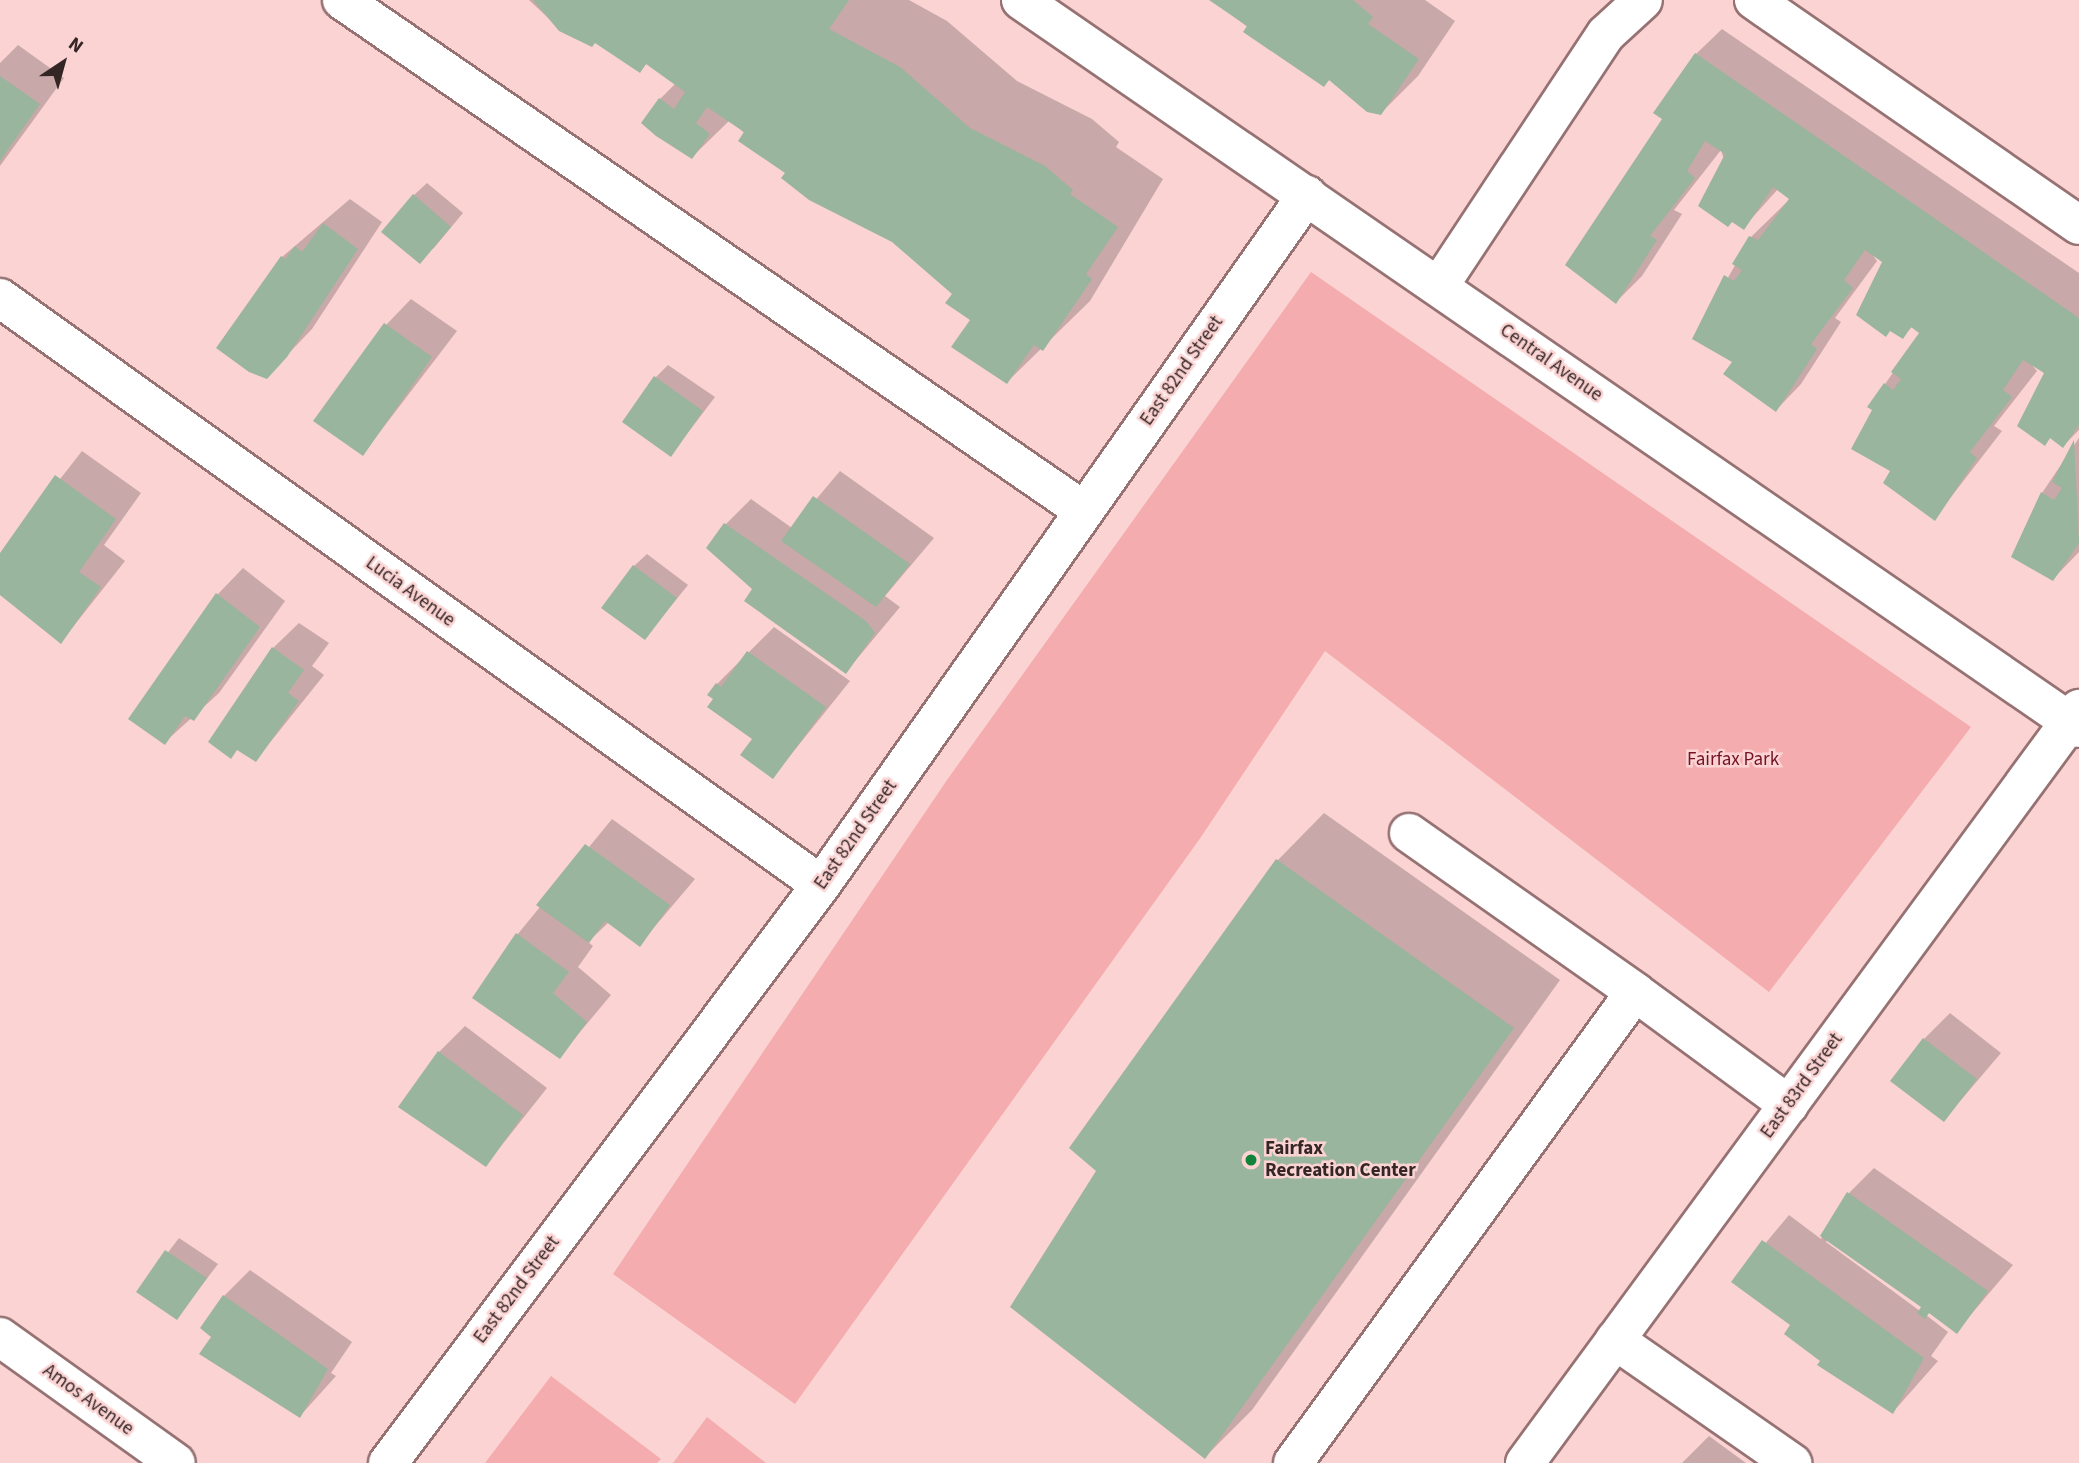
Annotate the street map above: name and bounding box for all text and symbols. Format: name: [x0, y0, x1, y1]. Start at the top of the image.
north arrow: [28, 28, 98, 98]
text: N: [63, 31, 89, 60]
street label: East 82nd Street: [1136, 312, 1228, 430]
street label: Central Avenue: [1495, 319, 1607, 407]
street label: Lucia Avenue: [361, 552, 459, 632]
park label: Fairfax Park: [1687, 749, 1779, 771]
street label: East 82nd Street: [810, 776, 902, 894]
street label: East 83rd Street: [1756, 1029, 1848, 1143]
place label: Fairfax Recreation Center: [1265, 1138, 1416, 1182]
marker: Fairfax Recreation Center: [1243, 1152, 1259, 1168]
street label: East 82nd Street: [469, 1232, 565, 1348]
street label: Amos Avenue: [38, 1359, 138, 1441]

